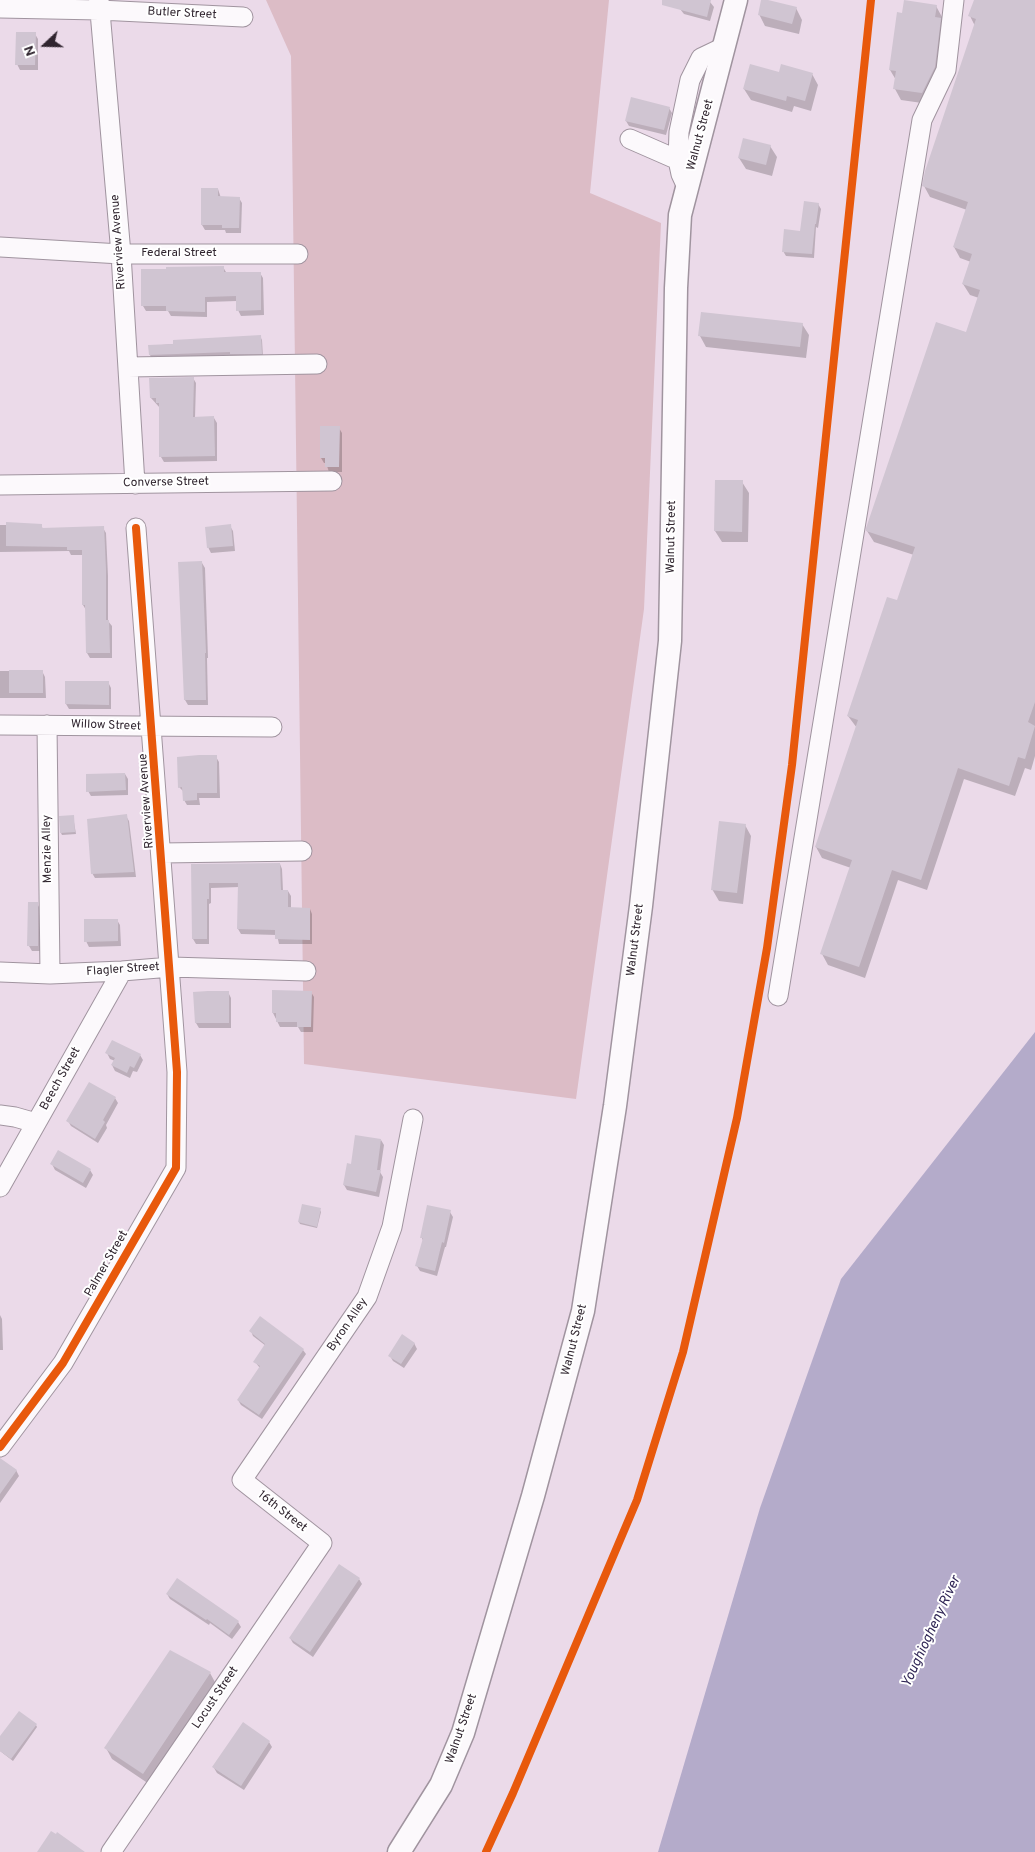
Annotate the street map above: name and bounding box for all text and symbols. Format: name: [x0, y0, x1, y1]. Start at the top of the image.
street label: Butler Street: [147, 5, 217, 23]
north arrow: [20, 20, 70, 70]
text: N: [21, 43, 40, 58]
street label: Walnut Street: [685, 98, 717, 172]
street label: Riverview Avenue: [108, 194, 130, 290]
street label: Federal Street: [141, 247, 217, 261]
street label: Converse Street: [123, 475, 209, 491]
street label: Walnut Street: [664, 500, 680, 574]
street label: Willow Street: [71, 718, 141, 734]
street label: Riverview Avenue: [136, 753, 158, 849]
street label: Menzie Alley: [40, 815, 56, 883]
street label: Walnut Street: [624, 903, 648, 977]
street label: Flagler Street: [86, 960, 160, 980]
street label: Beech Street: [38, 1045, 84, 1113]
street label: Palmer Street: [82, 1228, 132, 1300]
street label: Byron Alley: [325, 1295, 371, 1355]
street label: Walnut Street: [559, 1303, 591, 1377]
street label: 16th Street: [254, 1488, 310, 1536]
water label: Youghiogheny River: [899, 1574, 965, 1690]
street label: Locust Street: [190, 1664, 242, 1732]
street label: Walnut Street: [443, 1692, 481, 1766]

